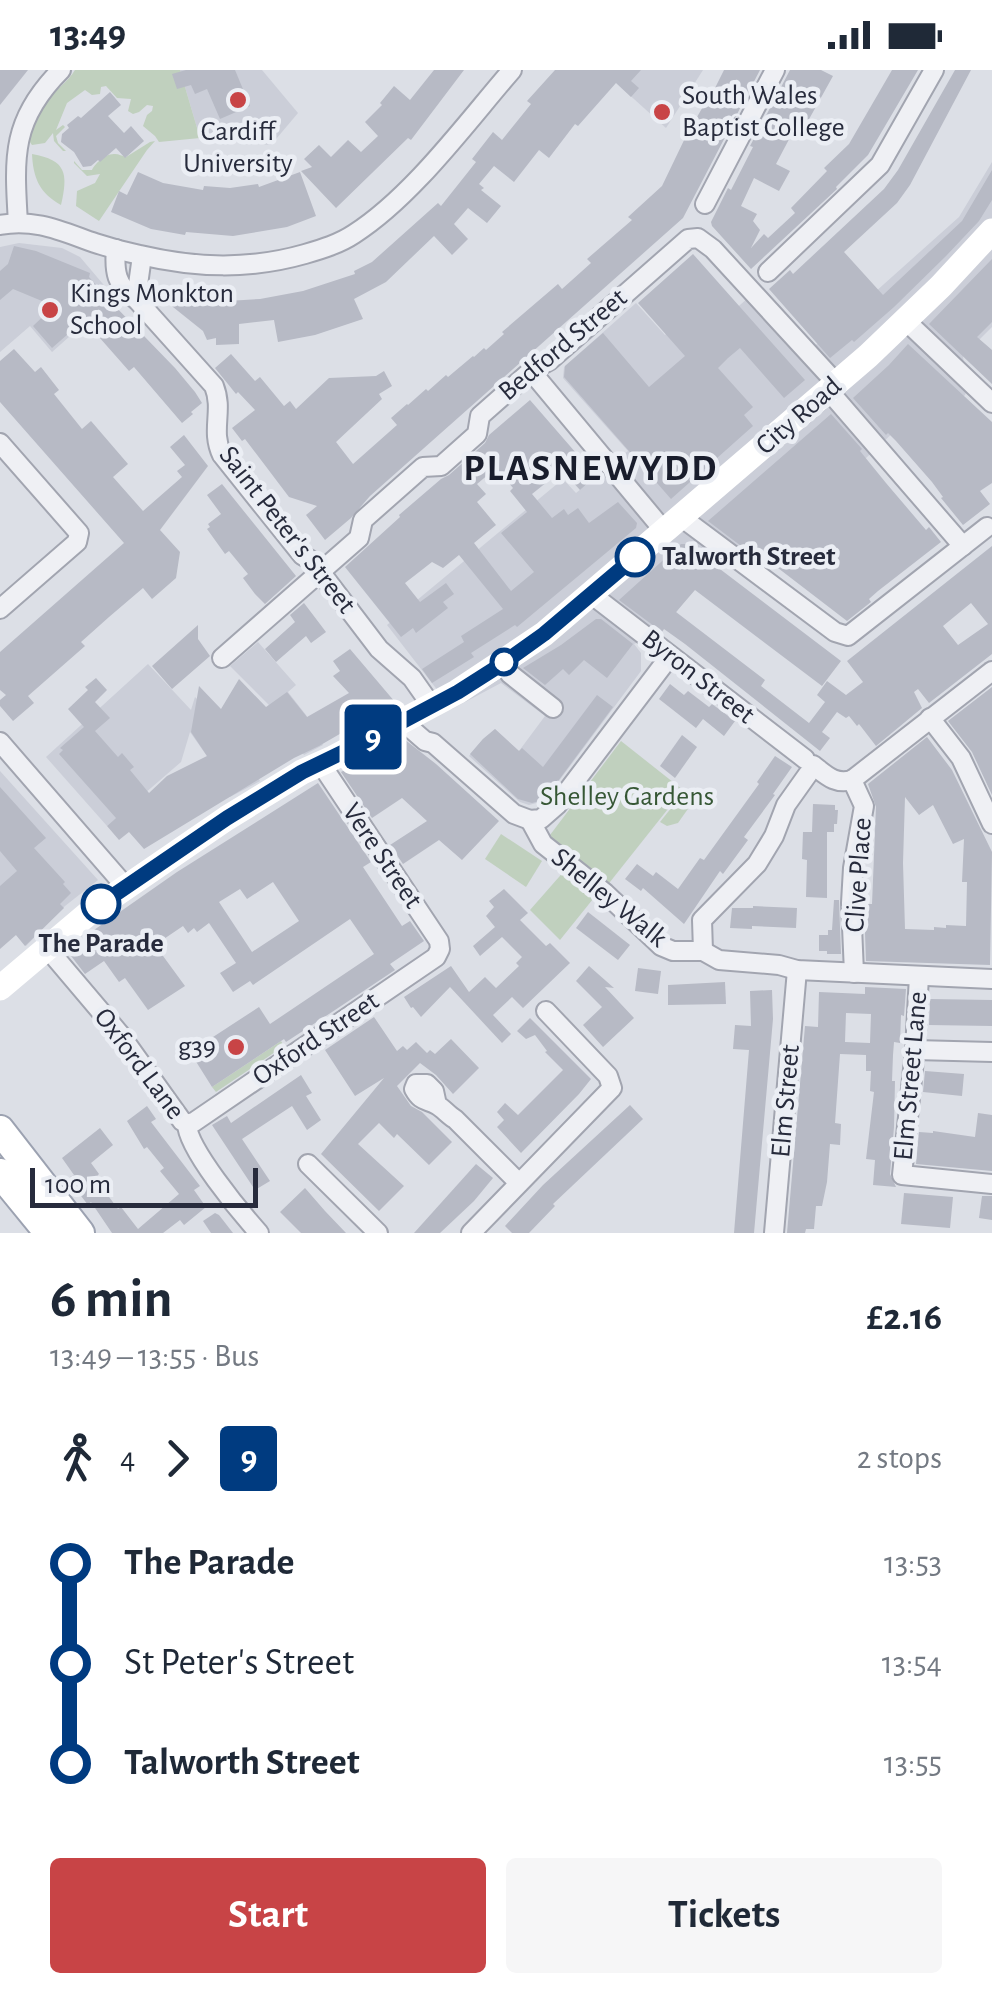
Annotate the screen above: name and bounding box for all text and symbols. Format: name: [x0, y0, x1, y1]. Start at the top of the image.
text: 13:49: [50, 16, 126, 54]
place label: South Wales Baptist College: [682, 82, 845, 142]
marker: Cardiff University: [227, 89, 249, 111]
marker: South Wales Baptist College: [651, 101, 673, 123]
place label: Cardiff University: [183, 118, 293, 178]
place label: Kings Monkton School: [70, 280, 234, 340]
street label: Bedford Street: [494, 284, 632, 406]
marker: Kings Monkton School: [39, 299, 61, 321]
street label: City Road: [751, 372, 847, 460]
street label: Saint Peter's Street: [213, 441, 361, 619]
district label: PLASNEWYDD: [463, 450, 719, 488]
marker: Talworth Street: [616, 538, 654, 576]
place label: Talworth Street: [662, 543, 836, 571]
street label: Byron Street: [636, 625, 760, 729]
unlabelled marker: [491, 649, 517, 675]
line badge: 9: [340, 704, 406, 770]
text: 9: [365, 720, 381, 755]
park label: Shelley Gardens: [540, 783, 714, 811]
street label: Vere Street: [337, 798, 427, 914]
street label: Clive Place: [841, 817, 877, 933]
street label: Shelley Walk: [546, 843, 672, 953]
marker: The Parade: [82, 885, 120, 923]
place label: The Parade: [38, 930, 164, 958]
street label: Oxford Street: [248, 987, 384, 1091]
street label: Elm Street Lane: [890, 990, 932, 1162]
street label: Oxford Lane: [88, 1003, 190, 1125]
place label: g39: [178, 1033, 216, 1061]
marker: g39: [225, 1036, 247, 1058]
street label: Elm Street: [767, 1043, 805, 1159]
scale bar: [30, 1163, 258, 1208]
text: 100 m: [45, 1171, 111, 1199]
text: 6 min: [50, 1272, 173, 1327]
text: £2.16: [866, 1299, 942, 1337]
text: 13:49 – 13:55 · Bus: [50, 1340, 259, 1372]
icon: walk: [50, 1431, 105, 1486]
icon: forward: [150, 1431, 205, 1486]
text: 9: [240, 1441, 257, 1476]
text: 4: [120, 1442, 135, 1474]
text: 2 stops: [857, 1442, 942, 1474]
text: The Parade: [124, 1544, 294, 1582]
text: 13:53: [884, 1547, 942, 1579]
text: St Peter's Street: [124, 1644, 354, 1682]
text: 13:54: [882, 1647, 942, 1679]
text: Talworth Street: [124, 1744, 360, 1782]
text: 13:55: [884, 1747, 942, 1779]
button: Start: [50, 1858, 486, 1973]
button: Tickets: [506, 1858, 942, 1973]

